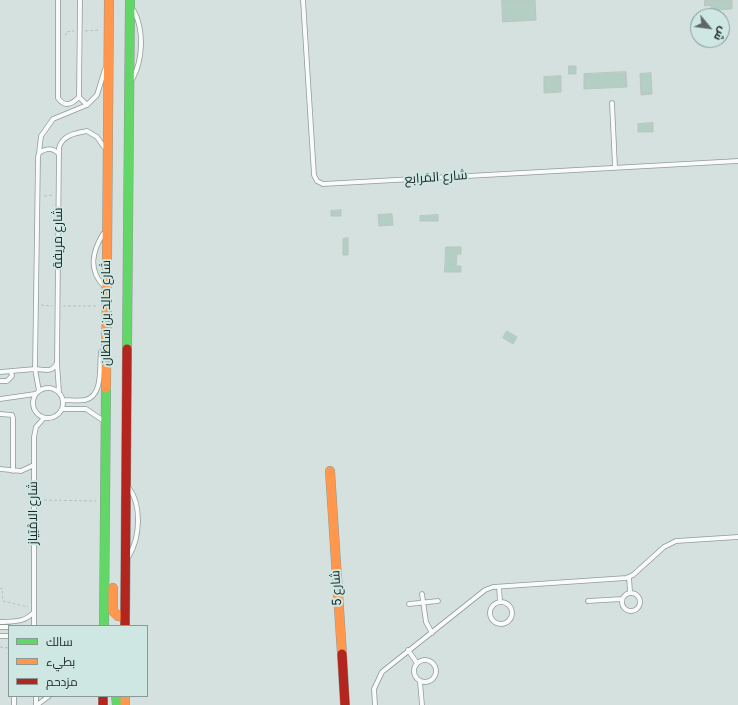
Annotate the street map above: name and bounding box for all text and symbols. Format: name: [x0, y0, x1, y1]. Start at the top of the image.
north arrow: [690, 8, 730, 48]
text: ش: [711, 24, 729, 43]
street label: شارع المَرابع: [404, 168, 468, 188]
street label: شارع مريفة: [51, 208, 67, 268]
street label: شارع خالِد بن سلطان: [99, 260, 115, 366]
street label: شارع الامْتِياز: [26, 481, 42, 545]
street label: شارع 5: [328, 570, 346, 606]
legend: [8, 625, 148, 697]
text: سالك: [46, 635, 73, 649]
text: بطيء: [46, 655, 75, 669]
text: مزدحم: [46, 675, 78, 689]

